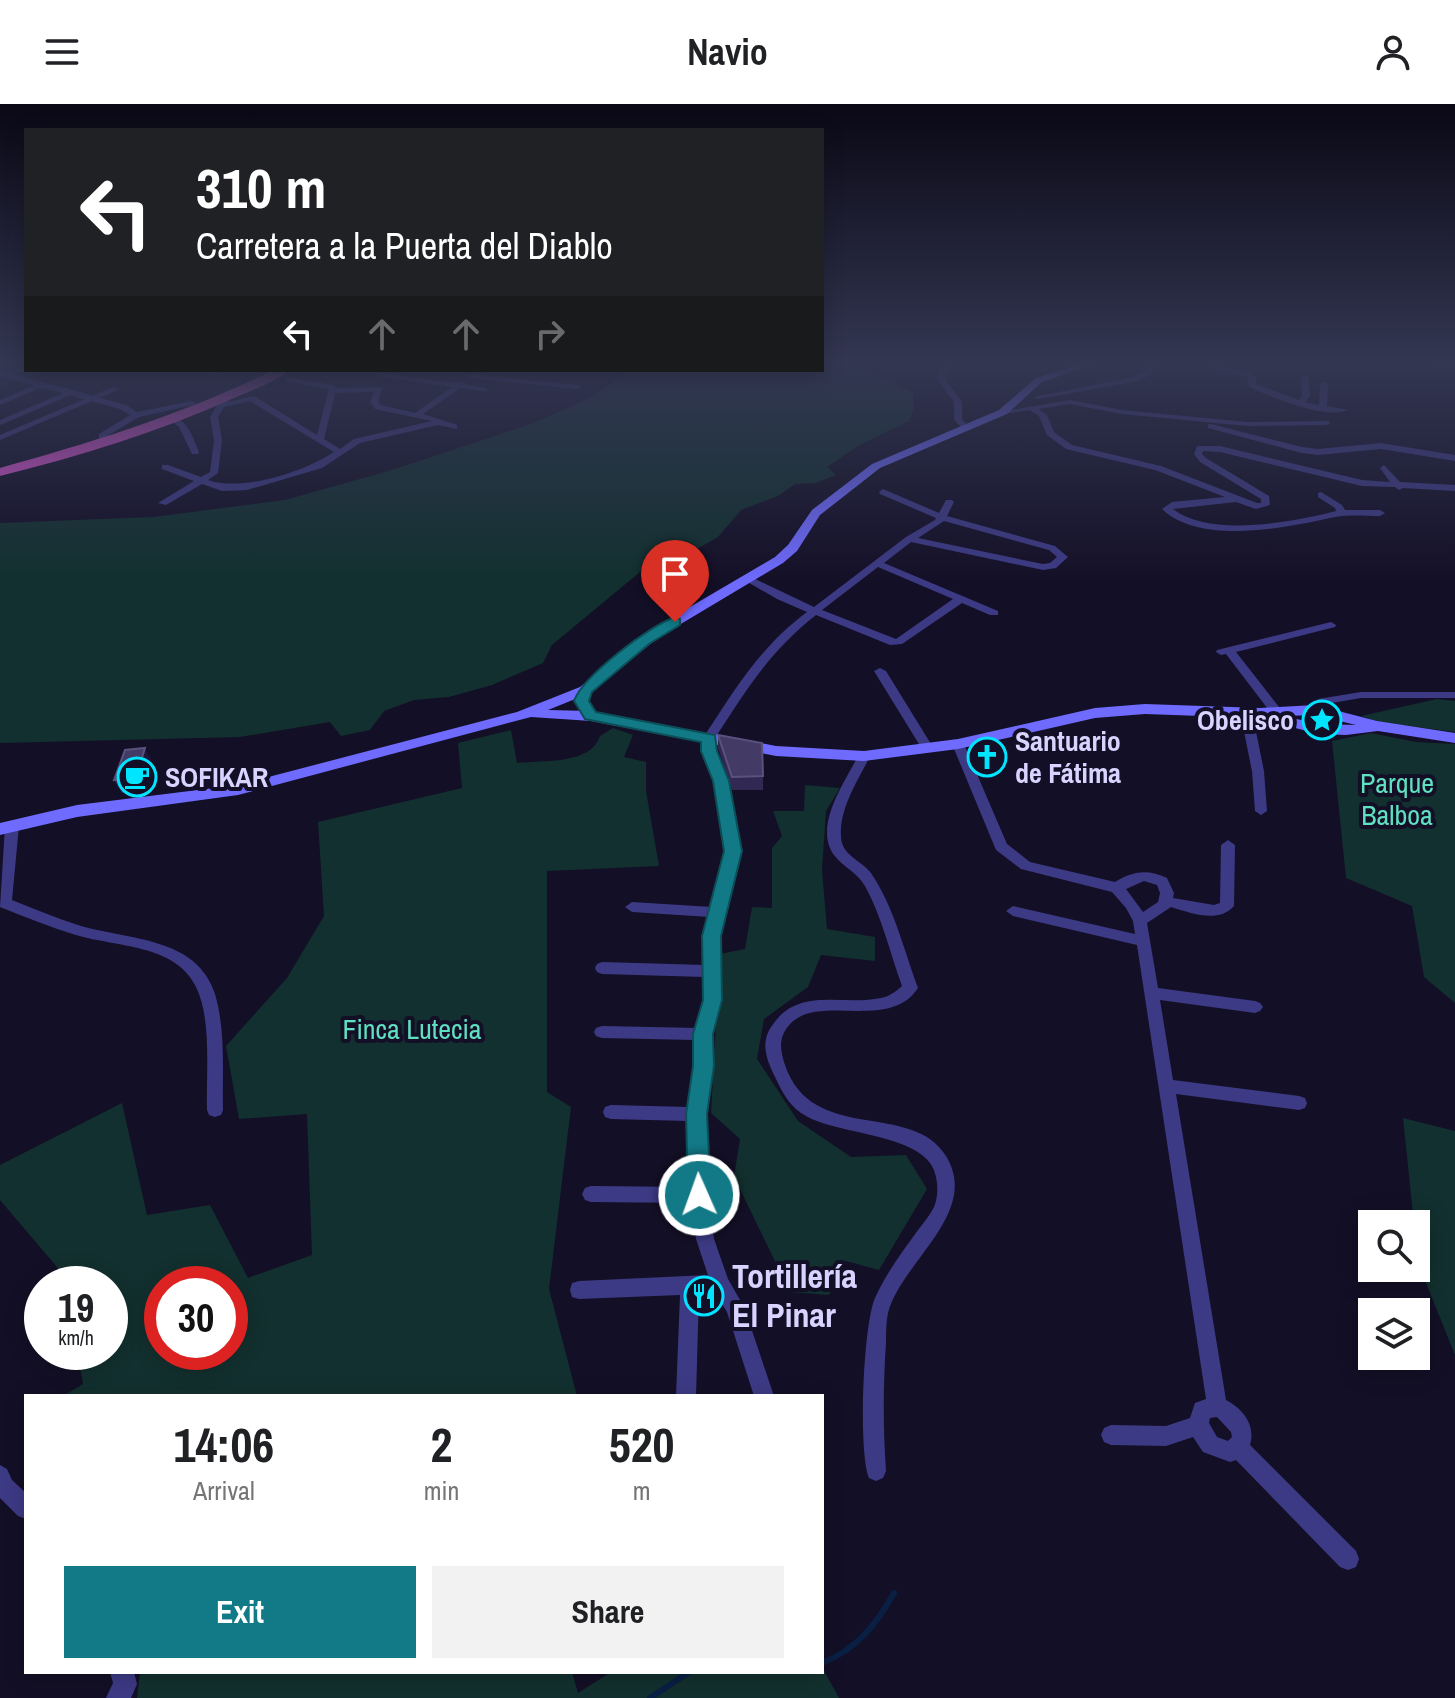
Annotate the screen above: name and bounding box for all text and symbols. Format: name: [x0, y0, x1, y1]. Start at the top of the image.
text: Navio: [687, 28, 768, 76]
icon: menu: [40, 30, 84, 74]
icon: person: [1371, 30, 1415, 74]
text: 310 m: [196, 150, 326, 225]
icon: left: [64, 160, 168, 264]
text: Carretera a la Puerta del Diablo: [196, 222, 613, 270]
icon: left: [276, 312, 320, 356]
icon: ahead: [360, 312, 404, 356]
icon: ahead: [444, 312, 488, 356]
icon: right: [528, 312, 572, 356]
pin: [641, 540, 709, 622]
icon: arrive: [653, 552, 697, 596]
place icon: Obelisco: [1301, 699, 1343, 741]
place label: Obelisco: [1197, 701, 1294, 739]
place label: Santuario de Fátima: [1015, 722, 1121, 792]
church icon: Santuario de Fátima: [966, 736, 1008, 778]
cafe icon: SOFIKAR: [116, 756, 158, 798]
place label: SOFIKAR: [165, 758, 269, 796]
park label: Parque Balboa: [1360, 764, 1434, 834]
park label: Finca Lutecia: [342, 1010, 482, 1048]
position arrow: [657, 1153, 741, 1237]
map controls: [1358, 1210, 1430, 1370]
button: search: [1358, 1210, 1430, 1282]
place label: Tortillería El Pinar: [732, 1253, 858, 1338]
speed limit sign: 30: [144, 1266, 248, 1370]
restaurant icon: Tortillería El Pinar: [683, 1275, 725, 1317]
text: 19: [58, 1281, 94, 1334]
button: layers: [1358, 1298, 1430, 1370]
text: km/h: [58, 1324, 94, 1351]
text: 14:06: [174, 1412, 274, 1477]
text: 2: [431, 1412, 452, 1477]
text: 520: [609, 1412, 674, 1477]
text: Arrival: [193, 1473, 255, 1508]
text: min: [424, 1473, 459, 1508]
text: m: [633, 1473, 651, 1508]
button: Exit: [64, 1566, 416, 1658]
button: Share: [432, 1566, 784, 1658]

